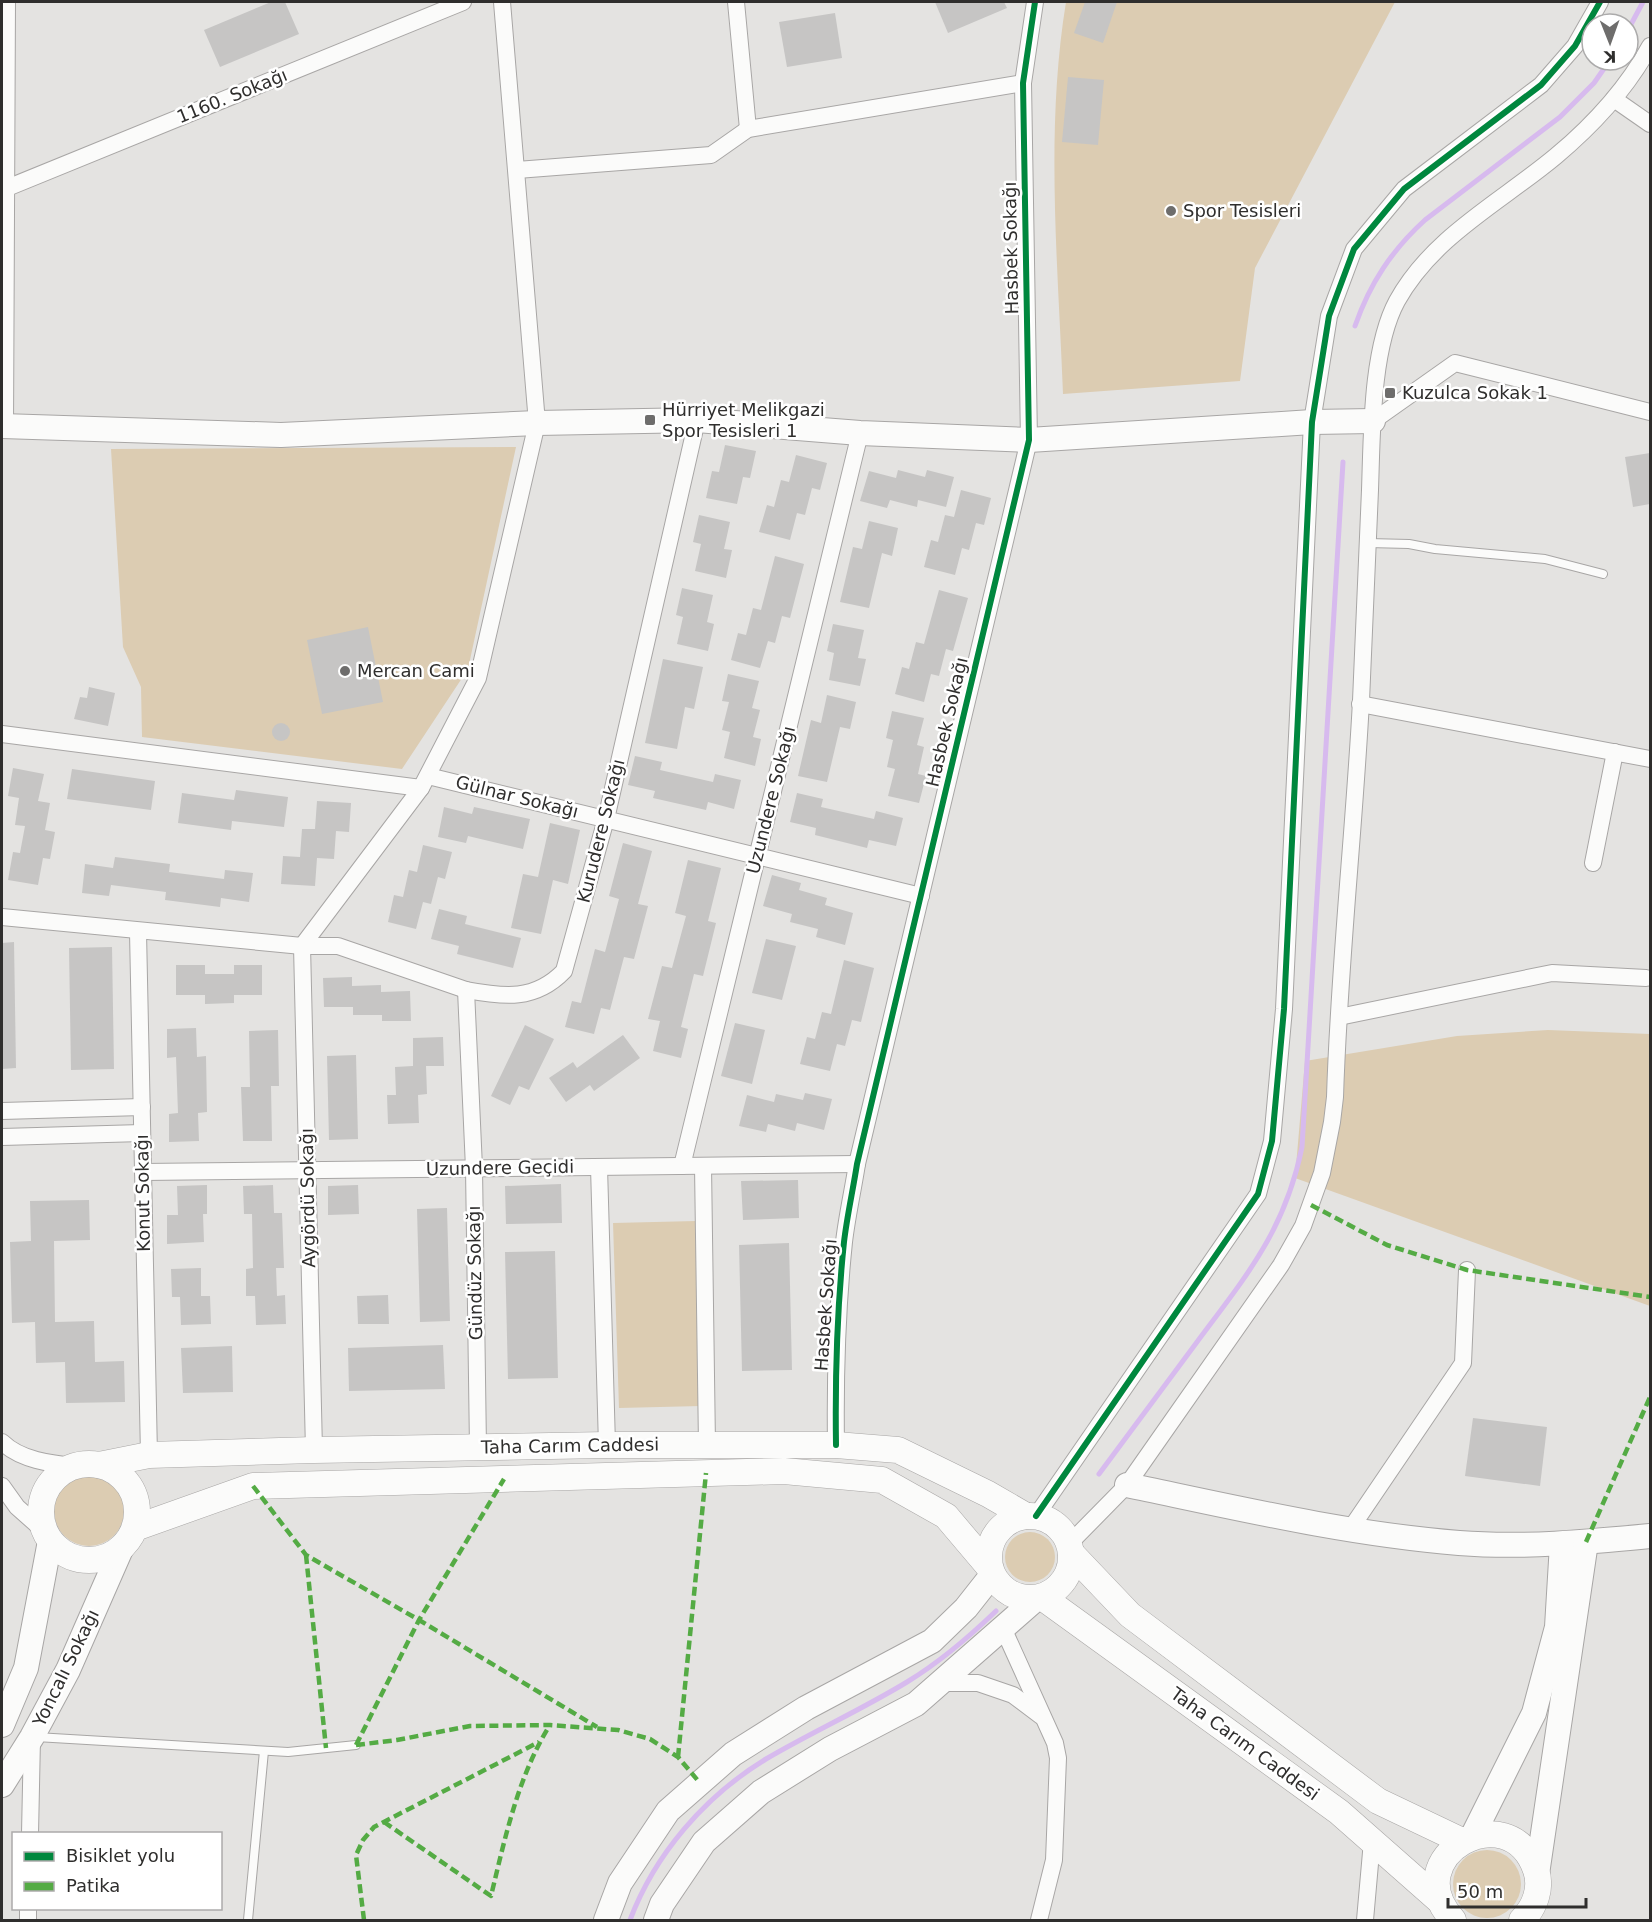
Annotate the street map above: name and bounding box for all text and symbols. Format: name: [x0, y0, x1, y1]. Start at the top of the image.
north arrow: [1580, 12, 1640, 72]
text: K: [1603, 47, 1617, 66]
street label: 1160. Sokağı: [174, 64, 290, 127]
street label: Hasbek Sokağı: [999, 182, 1022, 314]
place label: Spor Tesisleri: [1183, 200, 1301, 221]
marker: Spor Tesisleri: [1164, 204, 1178, 218]
place label: Kuzulca Sokak 1: [1402, 382, 1548, 403]
marker: Kuzulca Sokak 1: [1383, 386, 1397, 400]
place label: Hürriyet Melikgazi Spor Tesisleri 1: [662, 399, 825, 441]
marker: Hürriyet Melikgazi Spor Tesisleri 1: [643, 413, 657, 427]
street label: Hasbek Sokağı: [921, 655, 972, 789]
place label: Mercan Cami: [357, 660, 475, 681]
marker: Mercan Cami: [338, 664, 352, 678]
street label: Uzundere Sokağı: [742, 724, 799, 876]
street label: Kurudere Sokağı: [572, 757, 629, 905]
street label: Gülnar Sokağı: [453, 771, 581, 822]
street label: Aygördü Sokağı: [296, 1128, 319, 1268]
street label: Konut Sokağı: [131, 1134, 154, 1252]
street label: Uzundere Geçidi: [426, 1156, 574, 1179]
street label: Gündüz Sokağı: [463, 1205, 486, 1341]
street label: Hasbek Sokağı: [810, 1238, 841, 1372]
street label: Taha Carım Caddesi: [480, 1433, 659, 1458]
street label: Yoncalı Sokağı: [28, 1606, 103, 1731]
street label: Taha Carım Caddesi: [1166, 1682, 1324, 1805]
legend: [12, 1832, 222, 1910]
text: Bisiklet yolu: [66, 1845, 175, 1866]
scale bar: [1448, 1871, 1586, 1909]
text: Patika: [66, 1875, 120, 1896]
text: 50 m: [1457, 1881, 1503, 1902]

